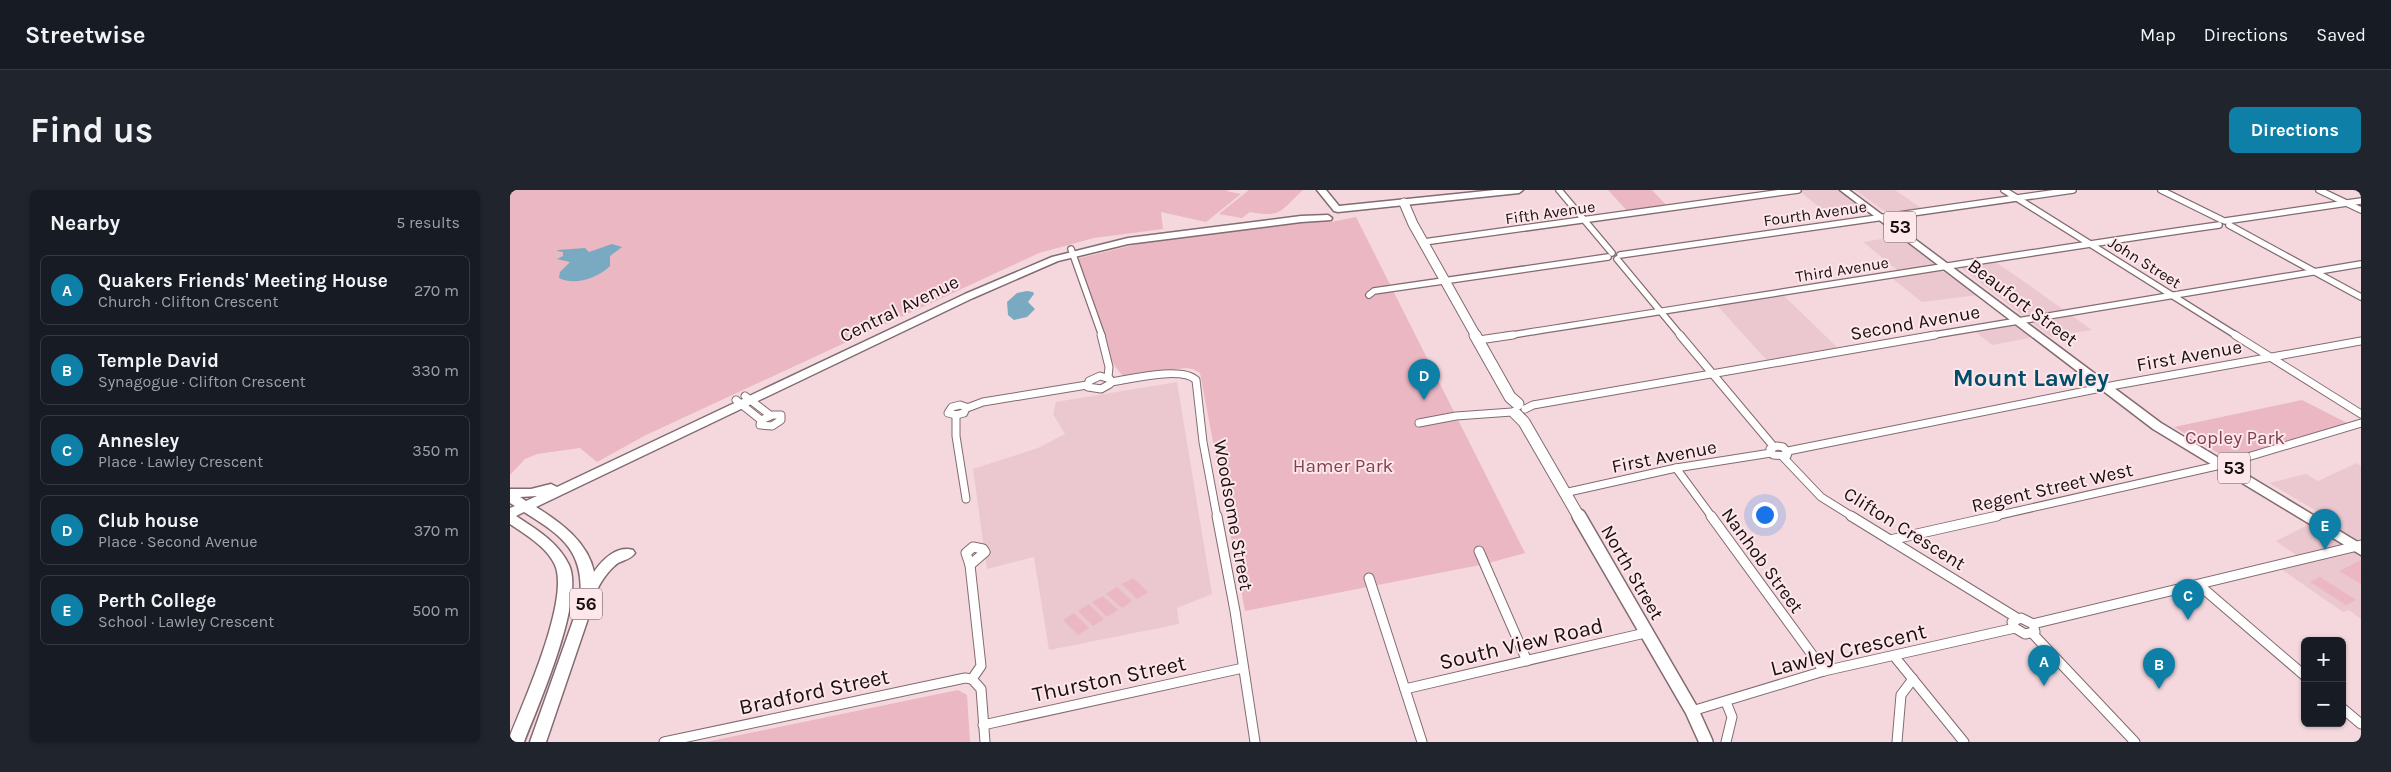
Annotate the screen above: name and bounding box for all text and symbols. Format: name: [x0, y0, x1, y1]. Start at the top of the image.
text: Streetwise: [25, 21, 146, 49]
text: Map: [2140, 24, 2176, 46]
text: Directions: [2204, 24, 2288, 46]
text: Saved: [2316, 24, 2366, 46]
button: Directions: [2229, 107, 2361, 153]
text: Find us: [30, 110, 153, 151]
street label: Fifth Avenue: [1504, 197, 1596, 228]
street label: Fourth Avenue: [1762, 197, 1868, 230]
text: Nearby: [50, 211, 120, 235]
road number: 53: [1884, 212, 1916, 242]
text: 5 results: [396, 213, 460, 232]
street label: John Street: [2105, 233, 2185, 292]
street label: Third Avenue: [1794, 253, 1890, 286]
street label: Beaufort Street: [1963, 255, 2081, 351]
text: Quakers Friends' Meeting House: [98, 270, 388, 292]
street label: Central Avenue: [836, 271, 963, 347]
text: A: [62, 281, 72, 300]
text: 270 m: [414, 281, 459, 300]
text: Church · Clifton Crescent: [98, 292, 278, 311]
street label: Second Avenue: [1849, 301, 1982, 345]
street label: First Avenue: [2135, 336, 2244, 376]
text: Temple David: [98, 350, 219, 372]
pin: D: [1408, 359, 1440, 400]
text: B: [62, 361, 72, 380]
text: 330 m: [412, 361, 459, 380]
district label: Mount Lawley: [1953, 364, 2109, 392]
text: Synagogue · Clifton Crescent: [98, 372, 306, 391]
park label: Copley Park: [2185, 427, 2285, 449]
text: Annesley: [98, 430, 179, 452]
street label: First Avenue: [1610, 436, 1719, 478]
street label: Woodsome Street: [1209, 438, 1257, 592]
text: C: [62, 441, 72, 460]
text: 350 m: [412, 441, 459, 460]
text: Place · Lawley Crescent: [98, 452, 263, 471]
road number: 53: [2218, 452, 2250, 484]
park label: Hamer Park: [1293, 455, 1394, 477]
street label: Regent Street West: [1969, 459, 2135, 517]
street label: Clifton Crescent: [1840, 483, 1969, 575]
your location: [1752, 502, 1778, 528]
street label: Nanhob Street: [1717, 504, 1808, 617]
pin: E: [2309, 509, 2341, 550]
text: Club house: [98, 510, 199, 532]
text: D: [62, 521, 72, 540]
text: 370 m: [414, 521, 459, 540]
street label: North Street: [1596, 521, 1668, 624]
text: Place · Second Avenue: [98, 532, 258, 551]
pin: C: [2172, 579, 2204, 620]
road number: 56: [570, 588, 602, 619]
text: Perth College: [98, 590, 216, 612]
text: E: [62, 601, 72, 620]
text: 500 m: [412, 601, 459, 620]
text: School · Lawley Crescent: [98, 612, 274, 631]
street label: South View Road: [1437, 612, 1606, 675]
street label: Lawley Crescent: [1768, 618, 1929, 682]
map controls: [2301, 637, 2346, 727]
button: +: [2301, 637, 2346, 682]
pin: A: [2028, 645, 2060, 686]
pin: B: [2143, 648, 2175, 689]
street label: Thurston Street: [1030, 650, 1188, 708]
street label: Bradford Street: [737, 663, 892, 721]
button: −: [2301, 682, 2346, 727]

